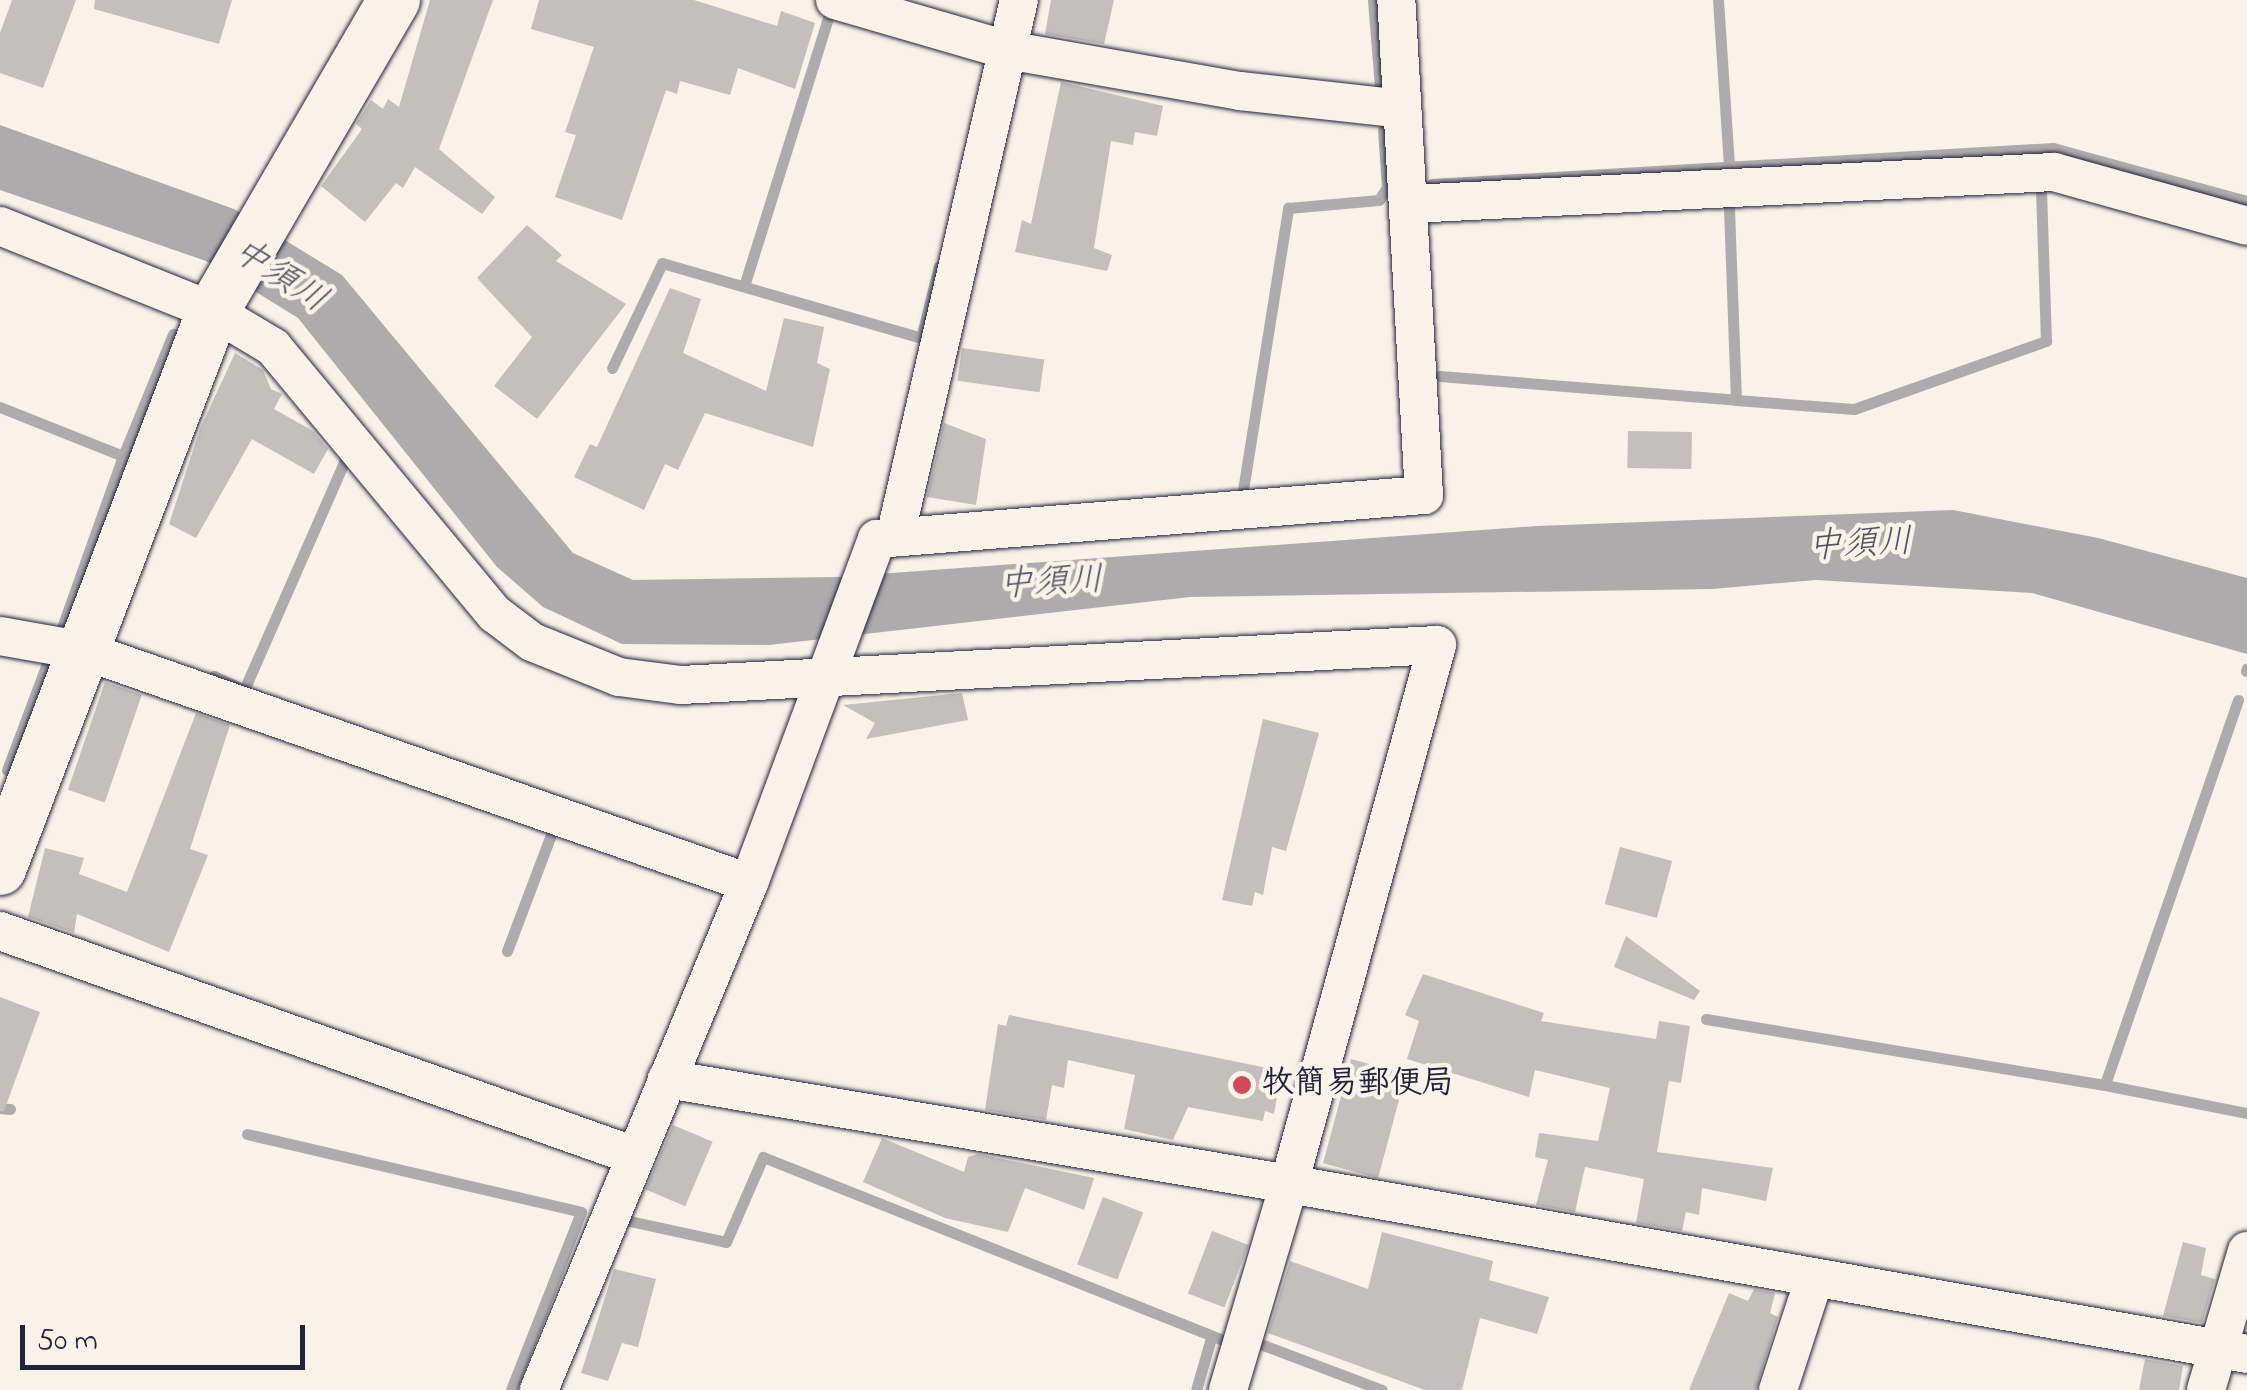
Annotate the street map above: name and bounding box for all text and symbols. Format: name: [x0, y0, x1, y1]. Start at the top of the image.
water label: 中須川: [224, 231, 334, 323]
water label: 中須川: [1806, 522, 1914, 570]
water label: 中須川: [997, 560, 1105, 608]
place label: 牧簡易郵便局: [1262, 1066, 1454, 1104]
marker: 牧簡易郵便局: [1231, 1074, 1253, 1096]
scale bar: [25, 1305, 310, 1367]
text: 50 m: [37, 1320, 98, 1364]

